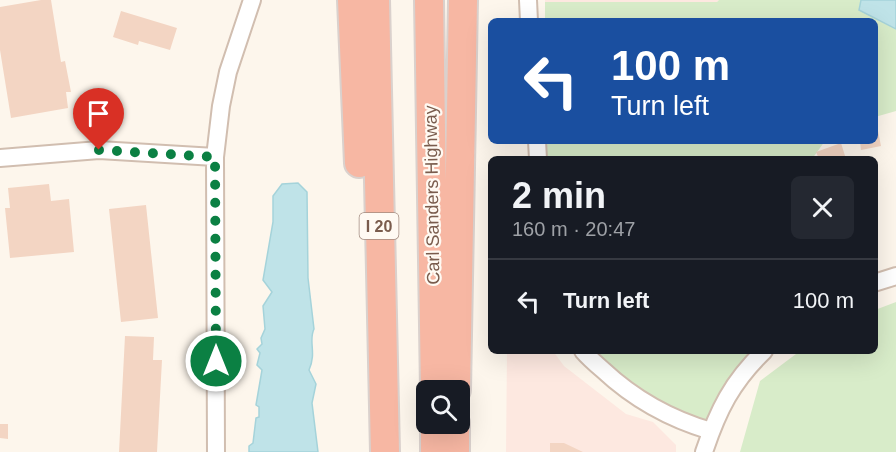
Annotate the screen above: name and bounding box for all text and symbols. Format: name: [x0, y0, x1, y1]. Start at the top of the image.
icon: left: [512, 42, 590, 120]
text: 100 m: [611, 42, 730, 89]
pin: [73, 88, 124, 150]
text: Turn left: [611, 91, 709, 121]
icon: arrive: [82, 97, 115, 130]
street label: Carl Sanders Highway: [420, 105, 444, 285]
text: 2 min: [512, 175, 606, 216]
button: close: [791, 176, 854, 239]
road number: I 20: [360, 213, 398, 239]
text: 160 m · 20:47: [512, 218, 635, 240]
icon: left: [512, 285, 545, 318]
text: Turn left: [563, 288, 649, 313]
text: 100 m: [793, 288, 854, 313]
position arrow: [184, 329, 248, 393]
map controls: [416, 380, 470, 434]
button: search: [416, 380, 470, 434]

